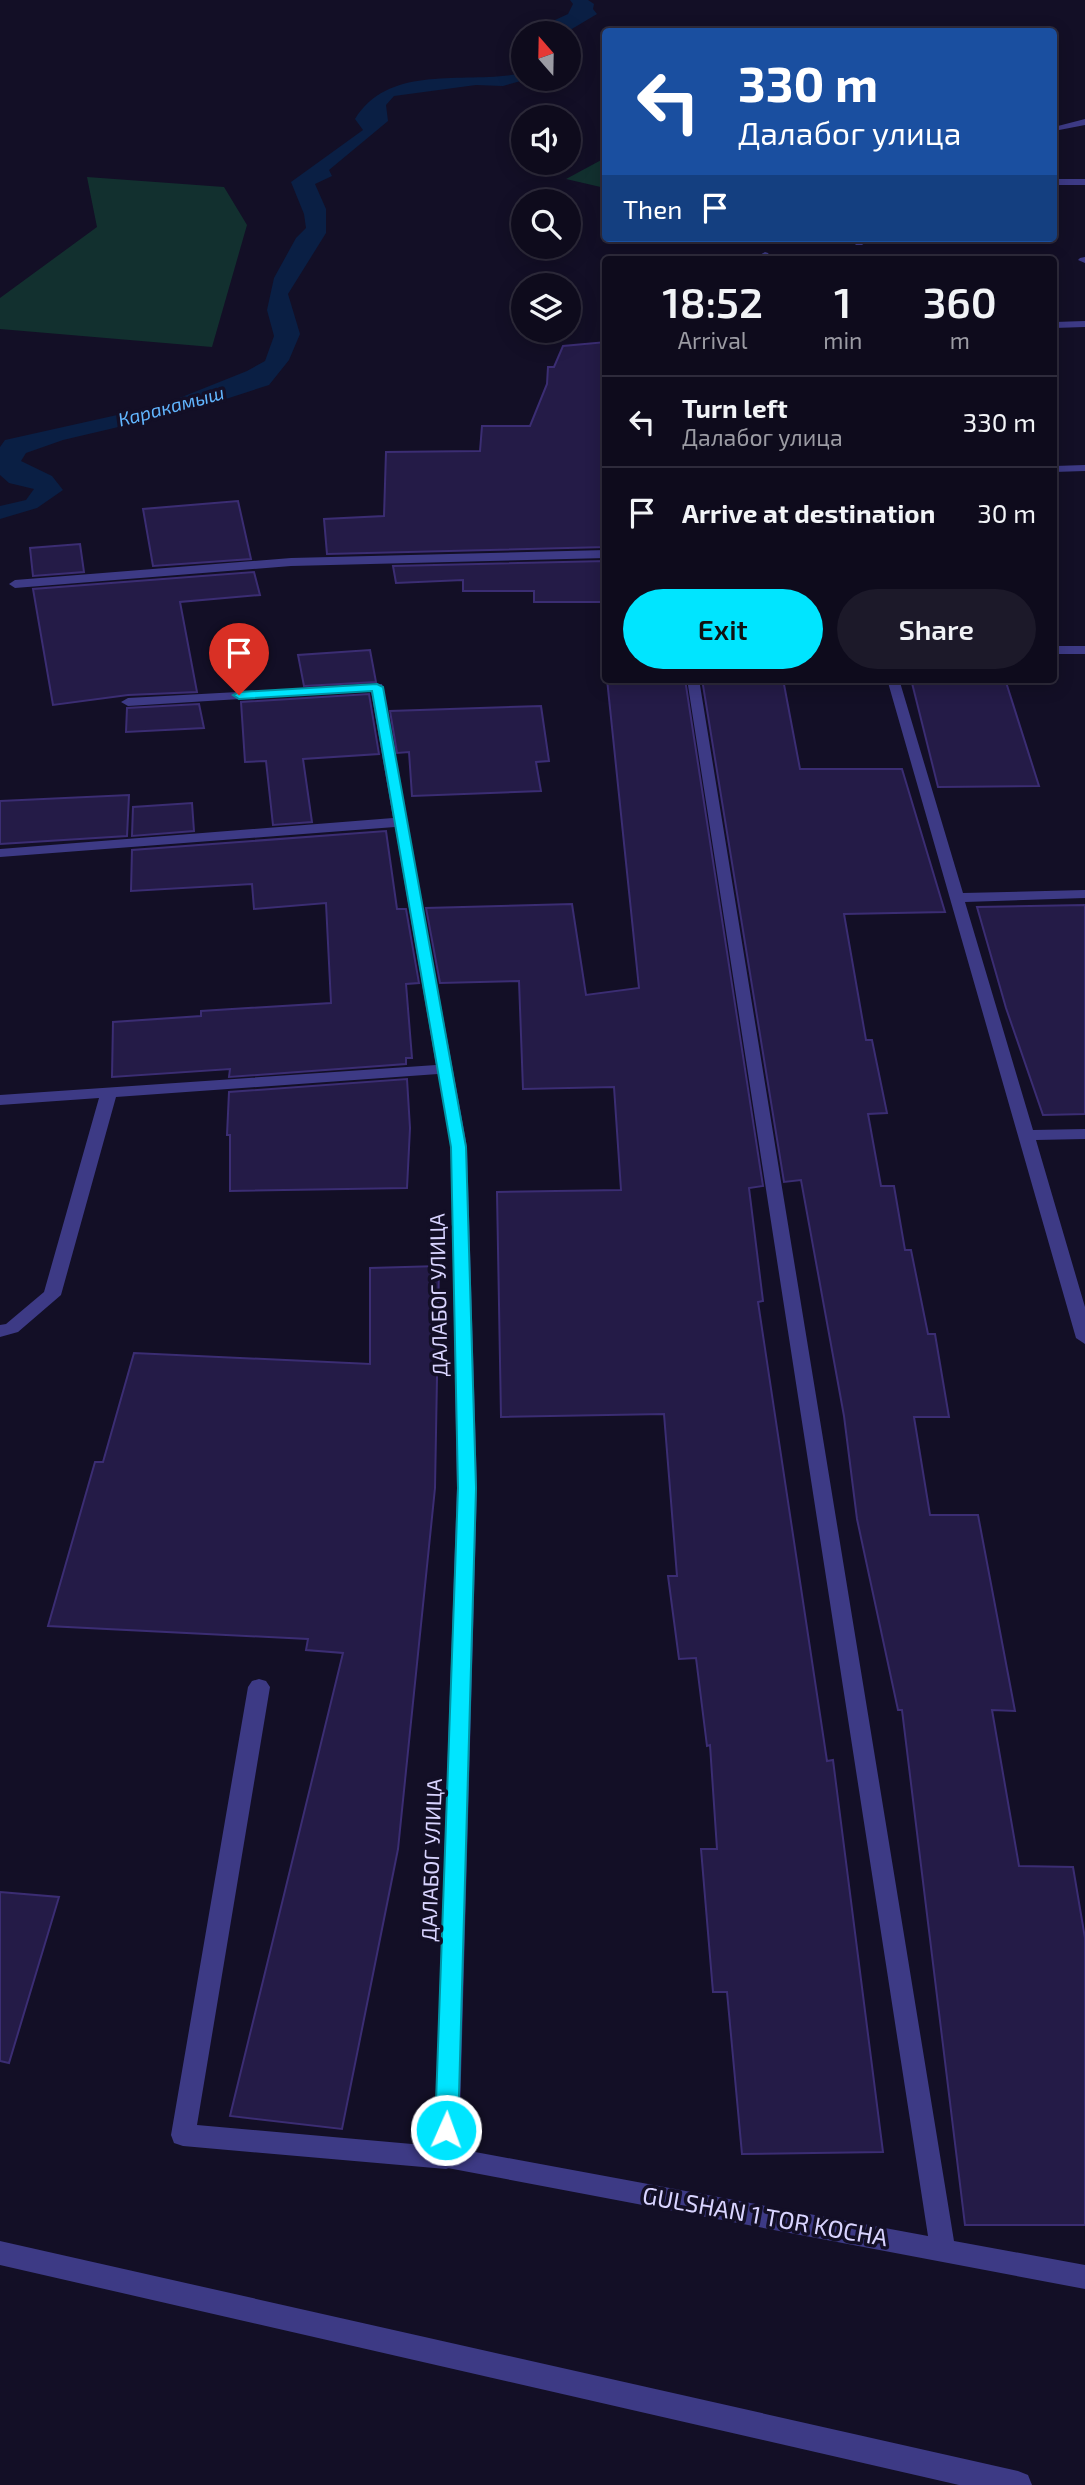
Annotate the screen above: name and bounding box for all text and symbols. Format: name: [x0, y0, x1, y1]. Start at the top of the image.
north arrow: [511, 21, 581, 91]
map controls: [511, 21, 581, 343]
text: 330 m: [738, 53, 878, 112]
icon: left: [623, 56, 714, 147]
button: sound: [511, 105, 581, 175]
text: Далабог улица: [738, 113, 961, 151]
button: search: [511, 189, 581, 259]
icon: arrive: [696, 189, 734, 227]
text: Then: [623, 193, 682, 224]
button: layers: [511, 273, 581, 343]
text: 18:52: [662, 276, 763, 326]
text: 1: [834, 276, 852, 326]
text: 360: [923, 276, 997, 326]
text: Arrival: [678, 326, 748, 354]
text: min: [823, 326, 862, 354]
text: m: [950, 326, 970, 354]
water label: Каракамыш: [115, 380, 227, 431]
text: Turn left: [682, 392, 788, 423]
icon: left: [623, 403, 661, 441]
text: 330 m: [963, 406, 1036, 437]
text: Далабог улица: [682, 423, 843, 451]
icon: arrive: [623, 494, 661, 532]
text: Arrive at destination: [682, 497, 935, 528]
text: 30 m: [977, 497, 1036, 528]
button: Exit: [623, 589, 823, 669]
button: Share: [837, 589, 1036, 669]
pin: [209, 623, 269, 695]
icon: arrive: [220, 634, 258, 672]
street label: ДАЛАБОГ УЛИЦА: [424, 1213, 451, 1377]
street label: ДАЛАБОГ УЛИЦА: [415, 1778, 446, 1942]
position arrow: [409, 2093, 483, 2167]
street label: GULSHAN 1 TOR KOCHA: [640, 2180, 890, 2251]

